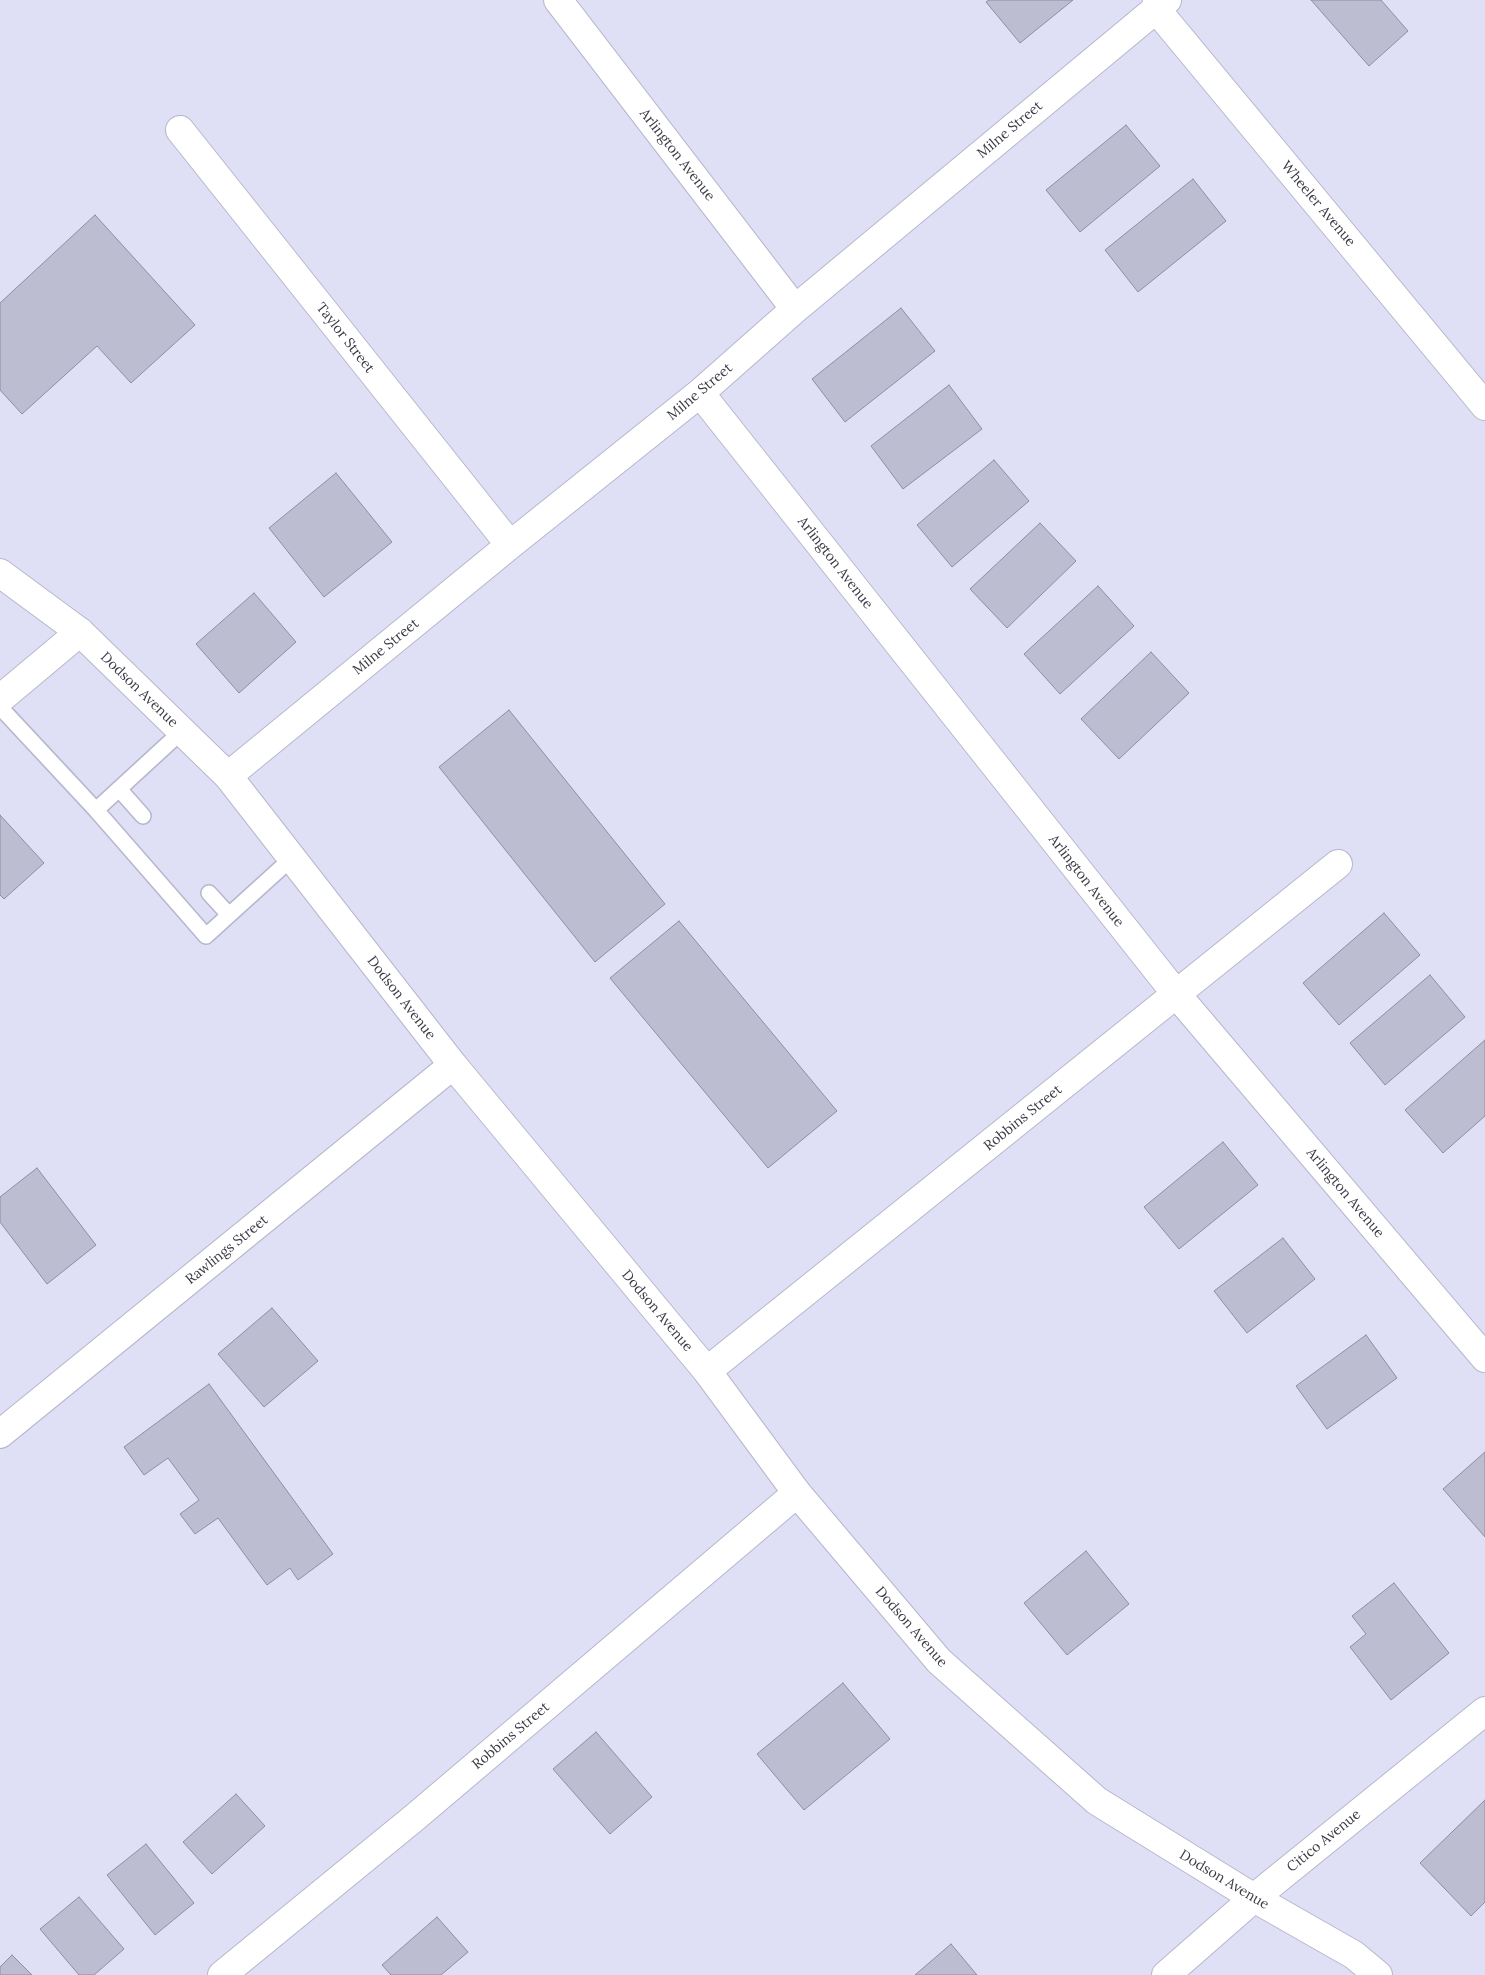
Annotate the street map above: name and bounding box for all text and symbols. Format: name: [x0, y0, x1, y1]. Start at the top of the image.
street label: Milne Street: [974, 98, 1046, 162]
street label: Arlington Avenue: [636, 106, 718, 204]
street label: Wheeler Avenue: [1277, 158, 1359, 250]
street label: Taylor Street: [312, 300, 378, 376]
street label: Milne Street: [664, 360, 736, 424]
street label: Arlington Avenue: [794, 514, 876, 612]
street label: Milne Street: [350, 615, 422, 679]
street label: Dodson Avenue: [97, 649, 181, 731]
street label: Arlington Avenue: [1045, 832, 1127, 930]
street label: Dodson Avenue: [363, 953, 439, 1043]
street label: Robbins Street: [981, 1081, 1065, 1155]
street label: Arlington Avenue: [1303, 1145, 1387, 1241]
street label: Rawlings Street: [183, 1212, 271, 1288]
street label: Dodson Avenue: [618, 1267, 696, 1355]
street label: Dodson Avenue: [871, 1583, 951, 1671]
street label: Robbins Street: [469, 1699, 553, 1773]
street label: Citico Avenue: [1284, 1806, 1364, 1876]
street label: Dodson Avenue: [1176, 1847, 1272, 1913]

